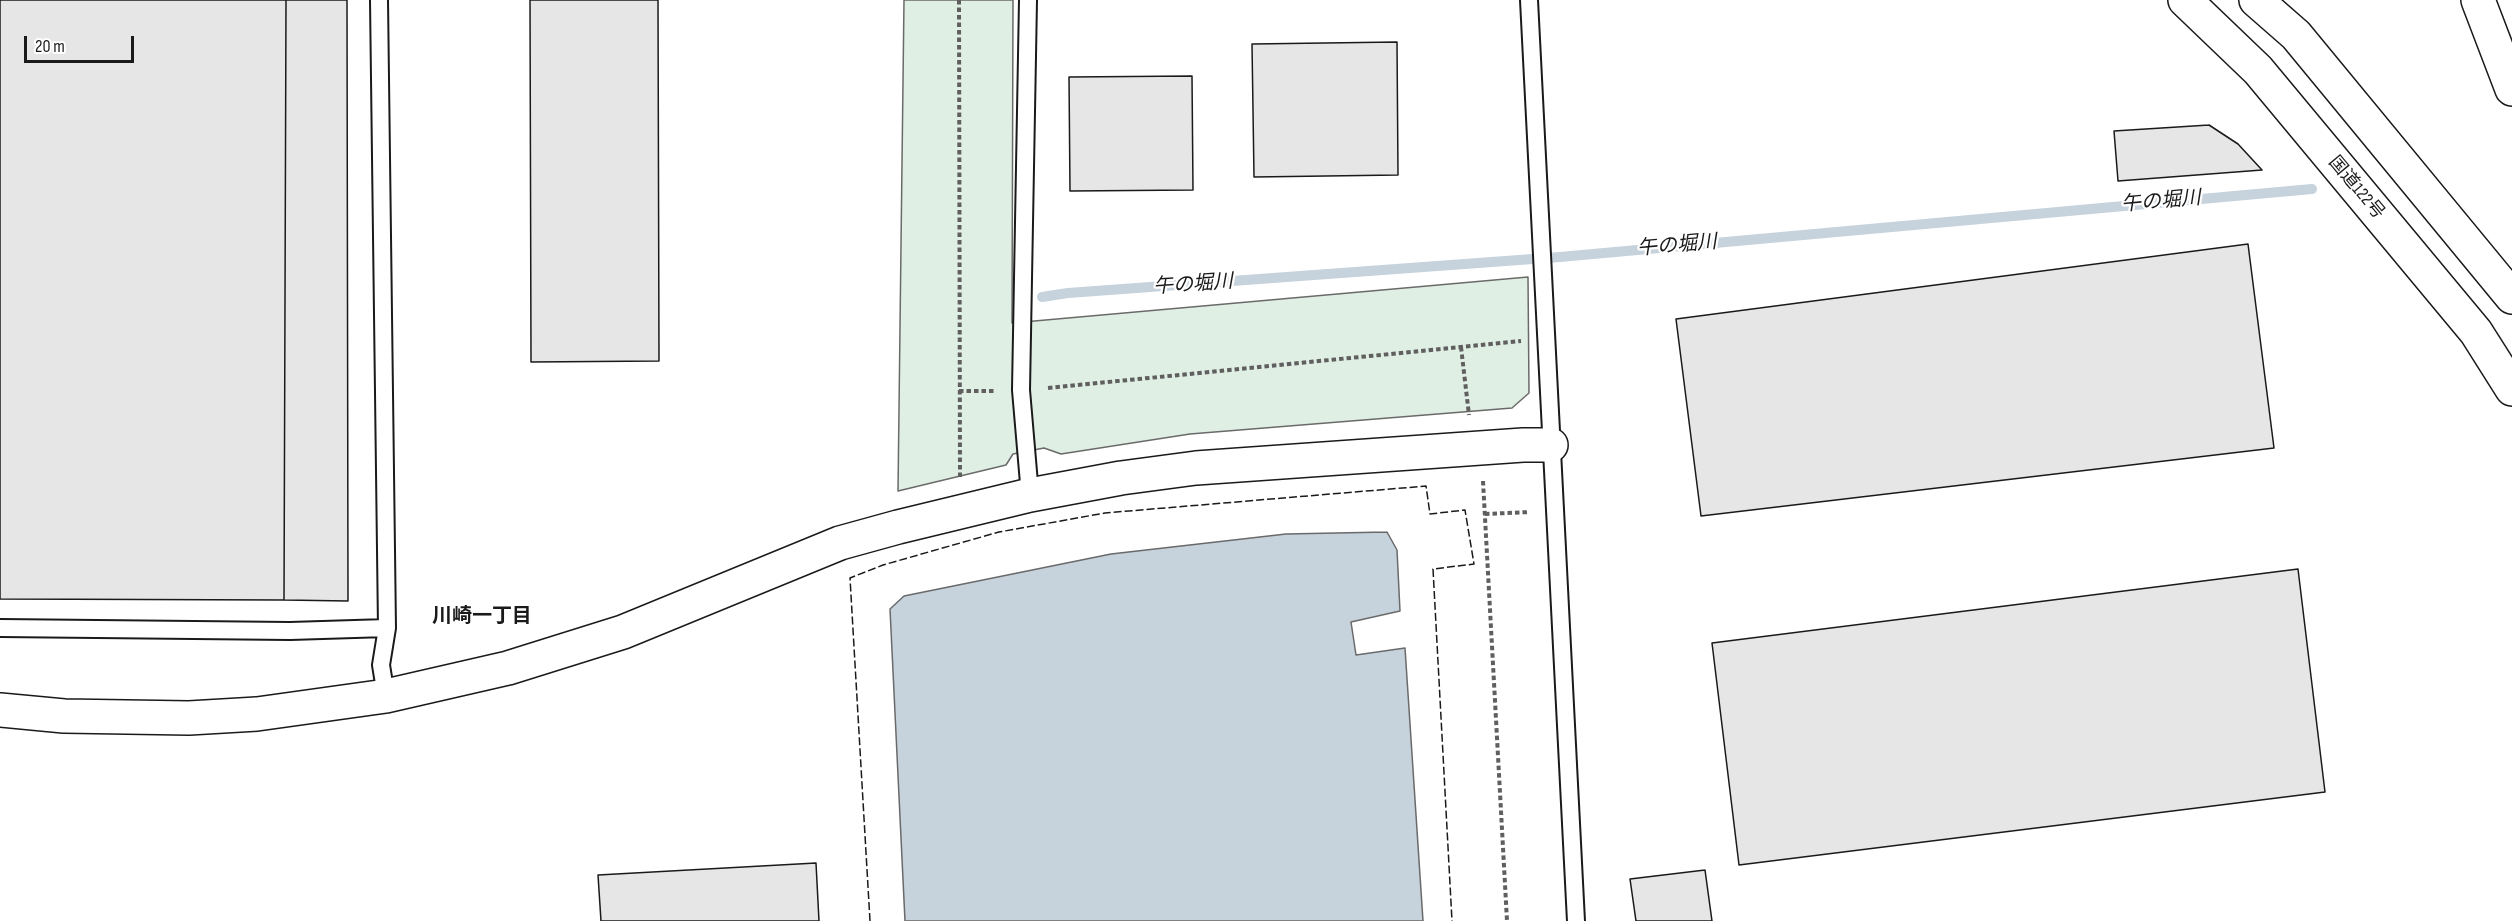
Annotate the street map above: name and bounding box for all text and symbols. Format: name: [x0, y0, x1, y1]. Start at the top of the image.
scale bar: [27, 24, 136, 62]
text: 20 m: [35, 36, 65, 57]
street label: 国道122号: [2324, 152, 2388, 224]
water label: 午の堀川: [2120, 187, 2202, 217]
water label: 午の堀川: [1636, 231, 1718, 261]
water label: 午の堀川: [1152, 270, 1234, 300]
district label: 川崎一丁目: [432, 605, 532, 629]

